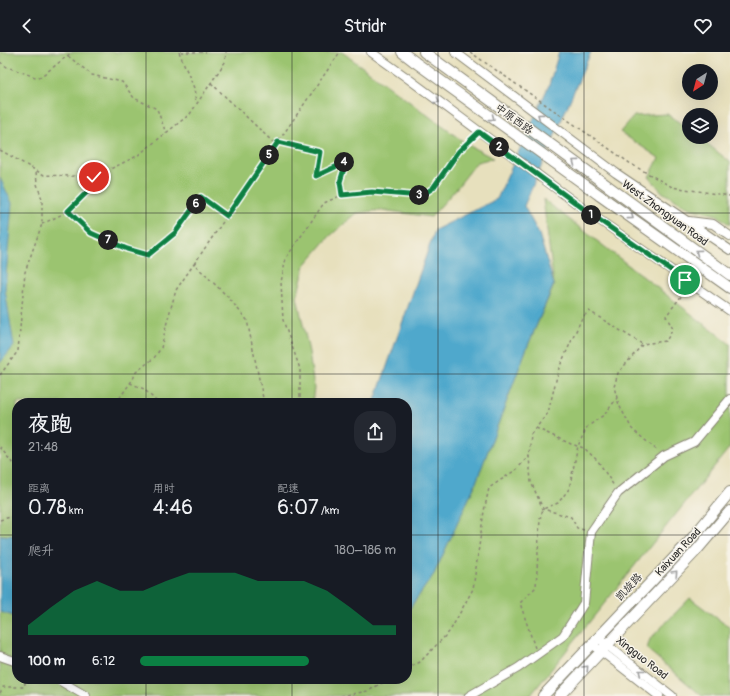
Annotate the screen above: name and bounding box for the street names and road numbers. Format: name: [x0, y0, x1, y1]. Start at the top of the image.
street label: 中原西路: [492, 101, 536, 137]
street label: West Zhongyuan Road: [619, 177, 711, 249]
street label: Kaixuan Road: [652, 525, 704, 579]
street label: 凯旋路: [613, 570, 645, 604]
street label: Xingguo Road: [614, 634, 670, 682]

